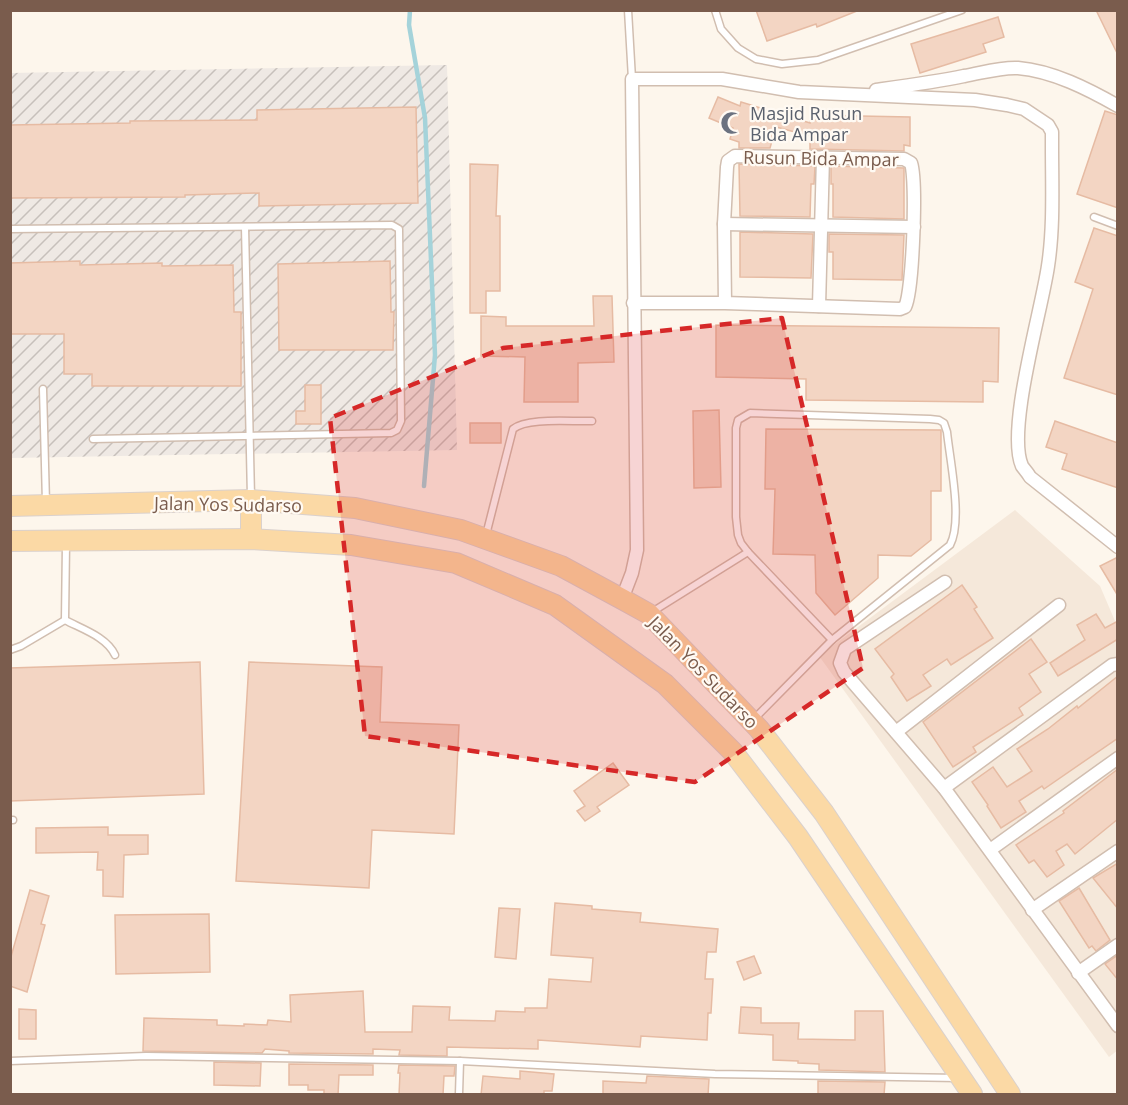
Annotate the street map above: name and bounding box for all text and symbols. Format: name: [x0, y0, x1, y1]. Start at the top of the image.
place label: Masjid Rusun Bida Ampar: [750, 101, 862, 146]
mosque icon: Masjid Rusun Bida Ampar: [719, 110, 745, 136]
street label: Rusun Bida Ampar: [743, 145, 900, 171]
street label: Jalan Yos Sudarso: [152, 491, 302, 517]
street label: Jalan Yos Sudarso: [643, 609, 764, 734]

